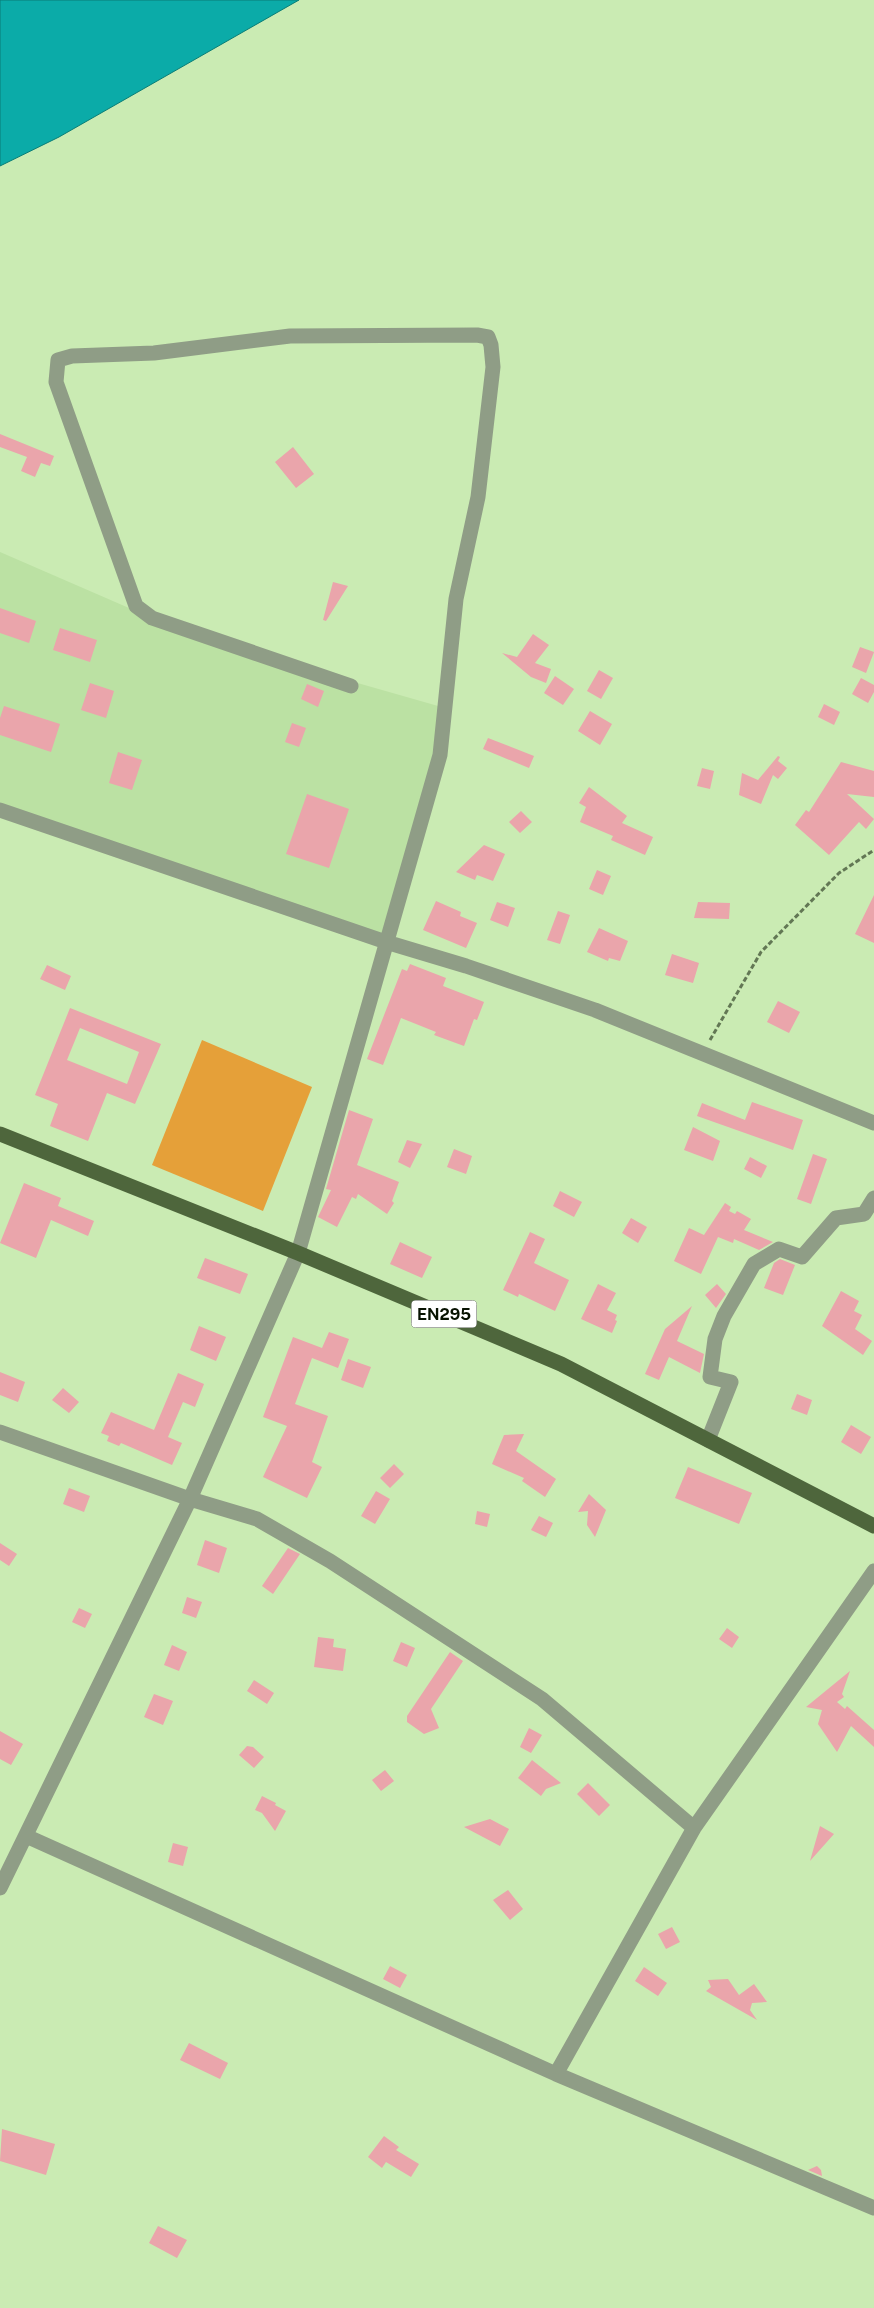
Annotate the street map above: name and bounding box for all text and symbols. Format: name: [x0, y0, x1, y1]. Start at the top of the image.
road number: EN295: [412, 1300, 476, 1328]

